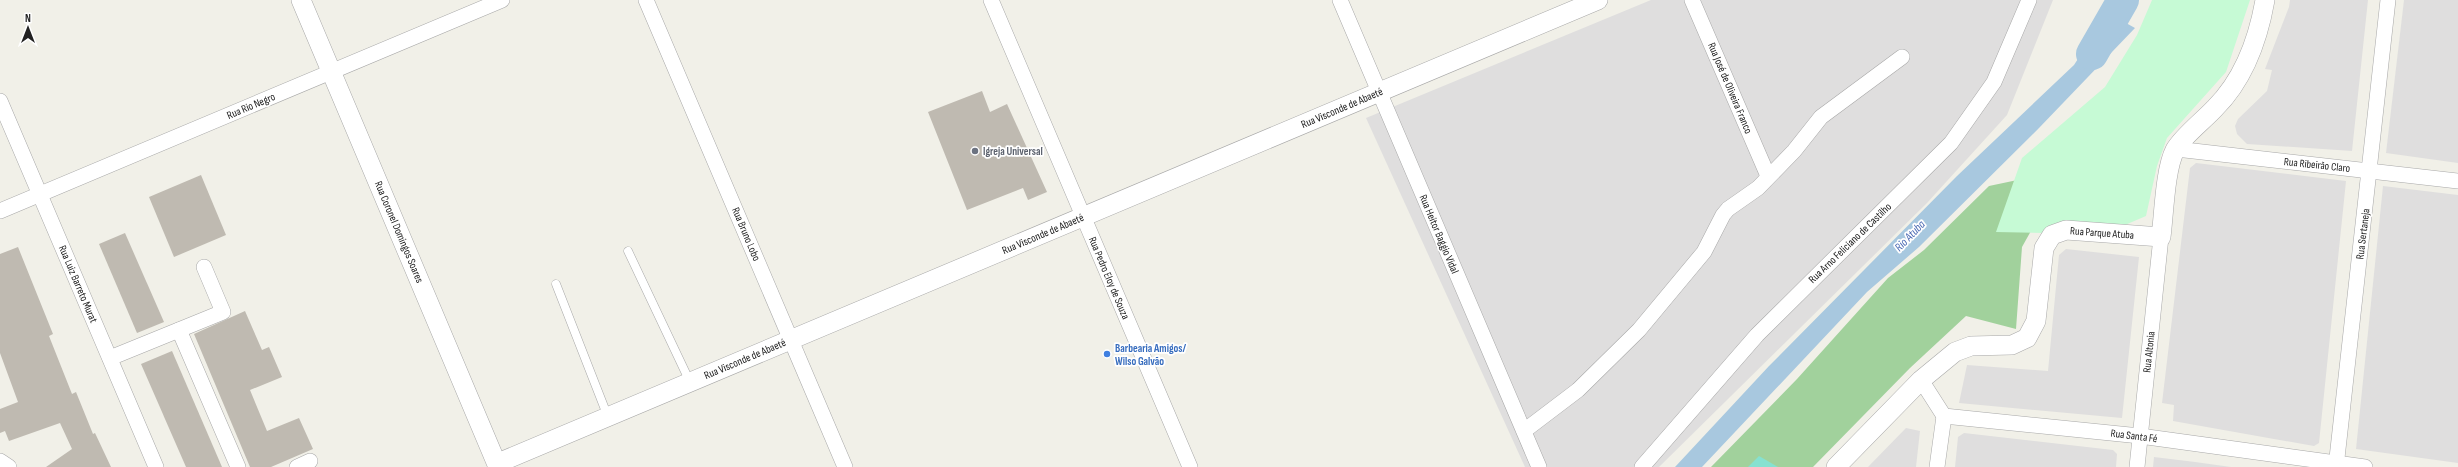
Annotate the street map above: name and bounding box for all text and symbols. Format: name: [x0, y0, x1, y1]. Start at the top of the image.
north arrow: [8, 8, 48, 48]
text: N: [25, 12, 31, 25]
street label: Rua José de Oliveira Franco: [1705, 40, 1755, 136]
street label: Rua Visconde de Abaeté: [1299, 85, 1385, 131]
street label: Rua Rio Negro: [225, 90, 277, 122]
place label: Igreja Universal: [983, 145, 1043, 158]
marker: Igreja Universal: [970, 146, 980, 156]
street label: Rua Ribeirão Claro: [2283, 155, 2351, 175]
street label: Rua Coronel Domingos Soares: [372, 179, 426, 285]
street label: Rua Heitor Baggio Vidal: [1416, 193, 1462, 275]
street label: Rua Arno Feliciano de Castilho: [1806, 200, 1894, 286]
street label: Rua Bruno Lobo: [729, 205, 763, 263]
street label: Rua Sertaneja: [2353, 208, 2373, 260]
street label: Rua Visconde de Abaeté: [1000, 211, 1086, 257]
water label: Rio Atuba: [1892, 217, 1929, 255]
street label: Rua Parque Atuba: [2070, 224, 2134, 242]
street label: Rua Pedro Eloy de Souza: [1086, 235, 1132, 321]
street label: Rua Luiz Barreto Murat: [56, 243, 100, 325]
street label: Rua Altonia: [2140, 331, 2158, 373]
street label: Rua Visconde de Abaeté: [702, 336, 788, 382]
place label: Barbearia Amigos/ Wilso Galvão: [1115, 342, 1187, 368]
marker: Barbearia Amigos/ Wilso Galvão: [1102, 349, 1112, 359]
street label: Rua Santa Fé: [2110, 427, 2158, 445]

